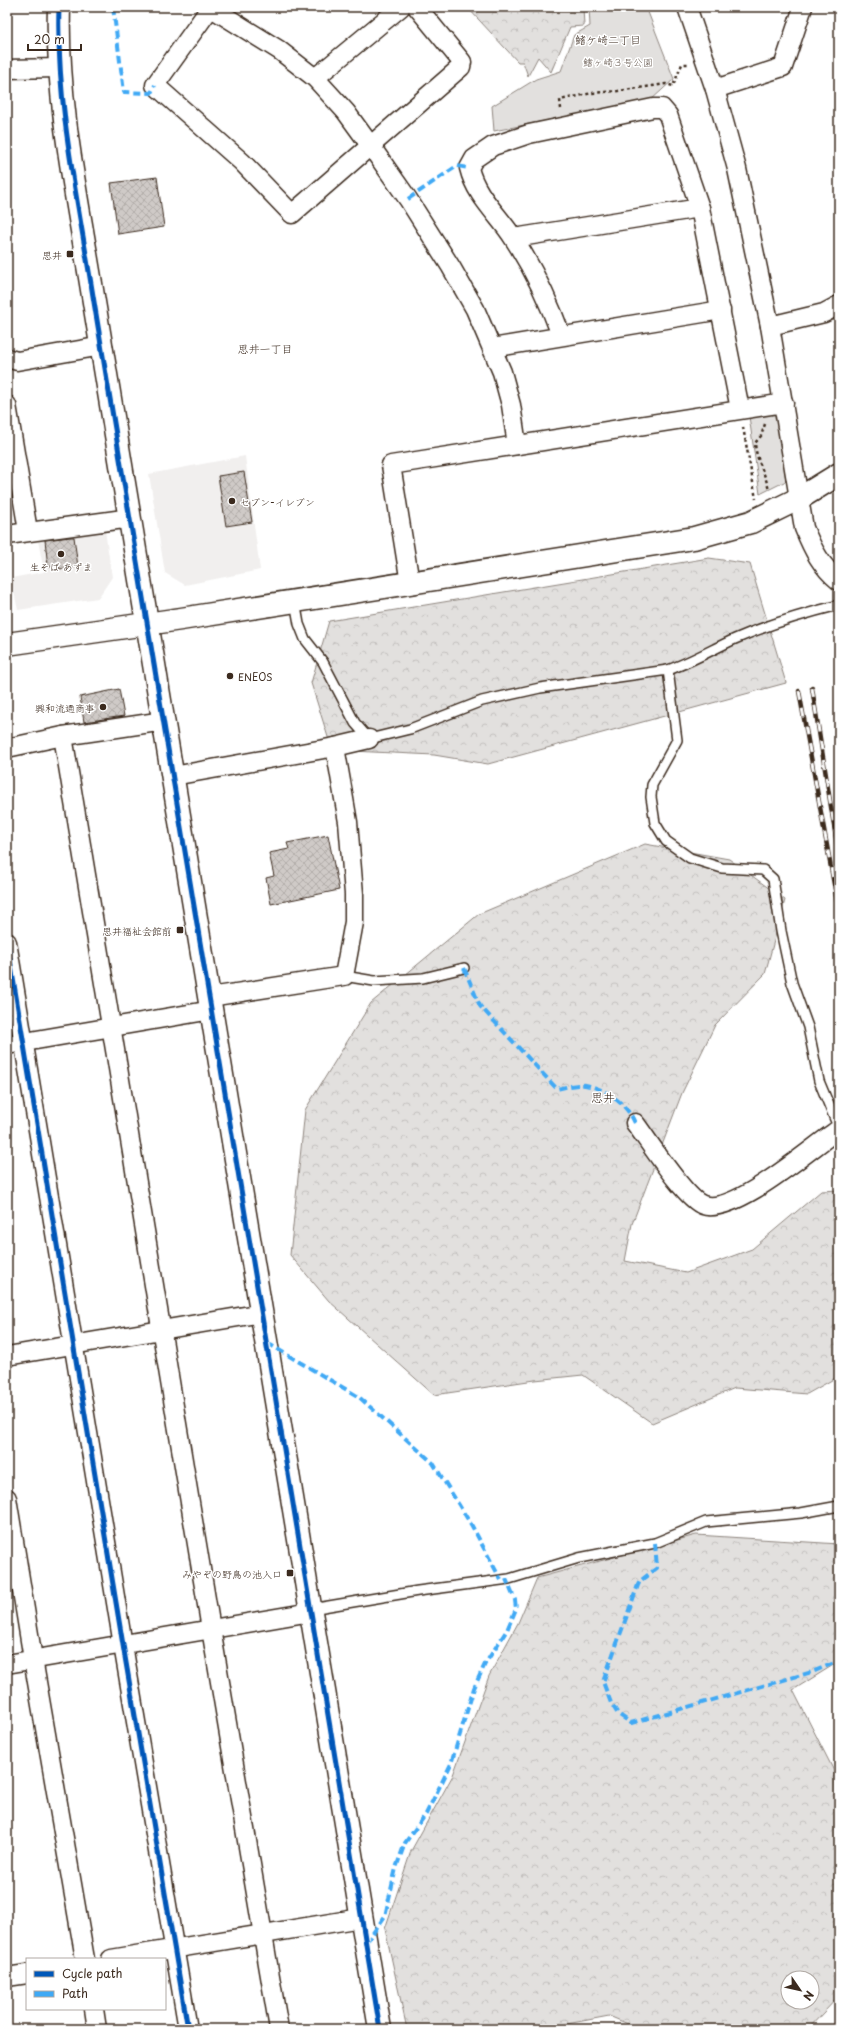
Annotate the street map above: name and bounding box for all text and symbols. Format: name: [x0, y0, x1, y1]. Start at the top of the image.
scale bar: [28, 26, 81, 52]
text: 20 m: [34, 30, 65, 48]
district label: 鰭ケ崎二丁目: [575, 31, 641, 48]
park label: 鰭ヶ崎３号公園: [583, 54, 653, 69]
place label: 思井: [42, 247, 62, 262]
marker: 思井: [65, 249, 75, 259]
district label: 思井一丁目: [238, 340, 293, 357]
place label: セブン-イレブン: [240, 494, 315, 509]
marker: セブン-イレブン: [227, 496, 237, 506]
marker: 生そば あずま: [56, 549, 66, 559]
place label: 生そば あずま: [29, 559, 93, 574]
place label: ENEOS: [238, 669, 272, 684]
marker: ENEOS: [225, 671, 235, 681]
place label: 興和流通商事: [35, 700, 95, 715]
marker: 興和流通商事: [98, 702, 108, 712]
place label: 思井福祉会館前: [102, 923, 172, 938]
marker: 思井福祉会館前: [175, 925, 185, 935]
district label: 思井: [591, 1088, 615, 1106]
place label: みやぞの野鳥の池入口: [182, 1566, 282, 1581]
marker: みやぞの野鳥の池入口: [285, 1568, 295, 1578]
legend: [26, 1958, 166, 2010]
text: Cycle path: [62, 1964, 123, 1982]
north arrow: [780, 1970, 820, 2010]
text: Path: [62, 1984, 88, 2002]
text: N: [799, 1988, 818, 2004]

